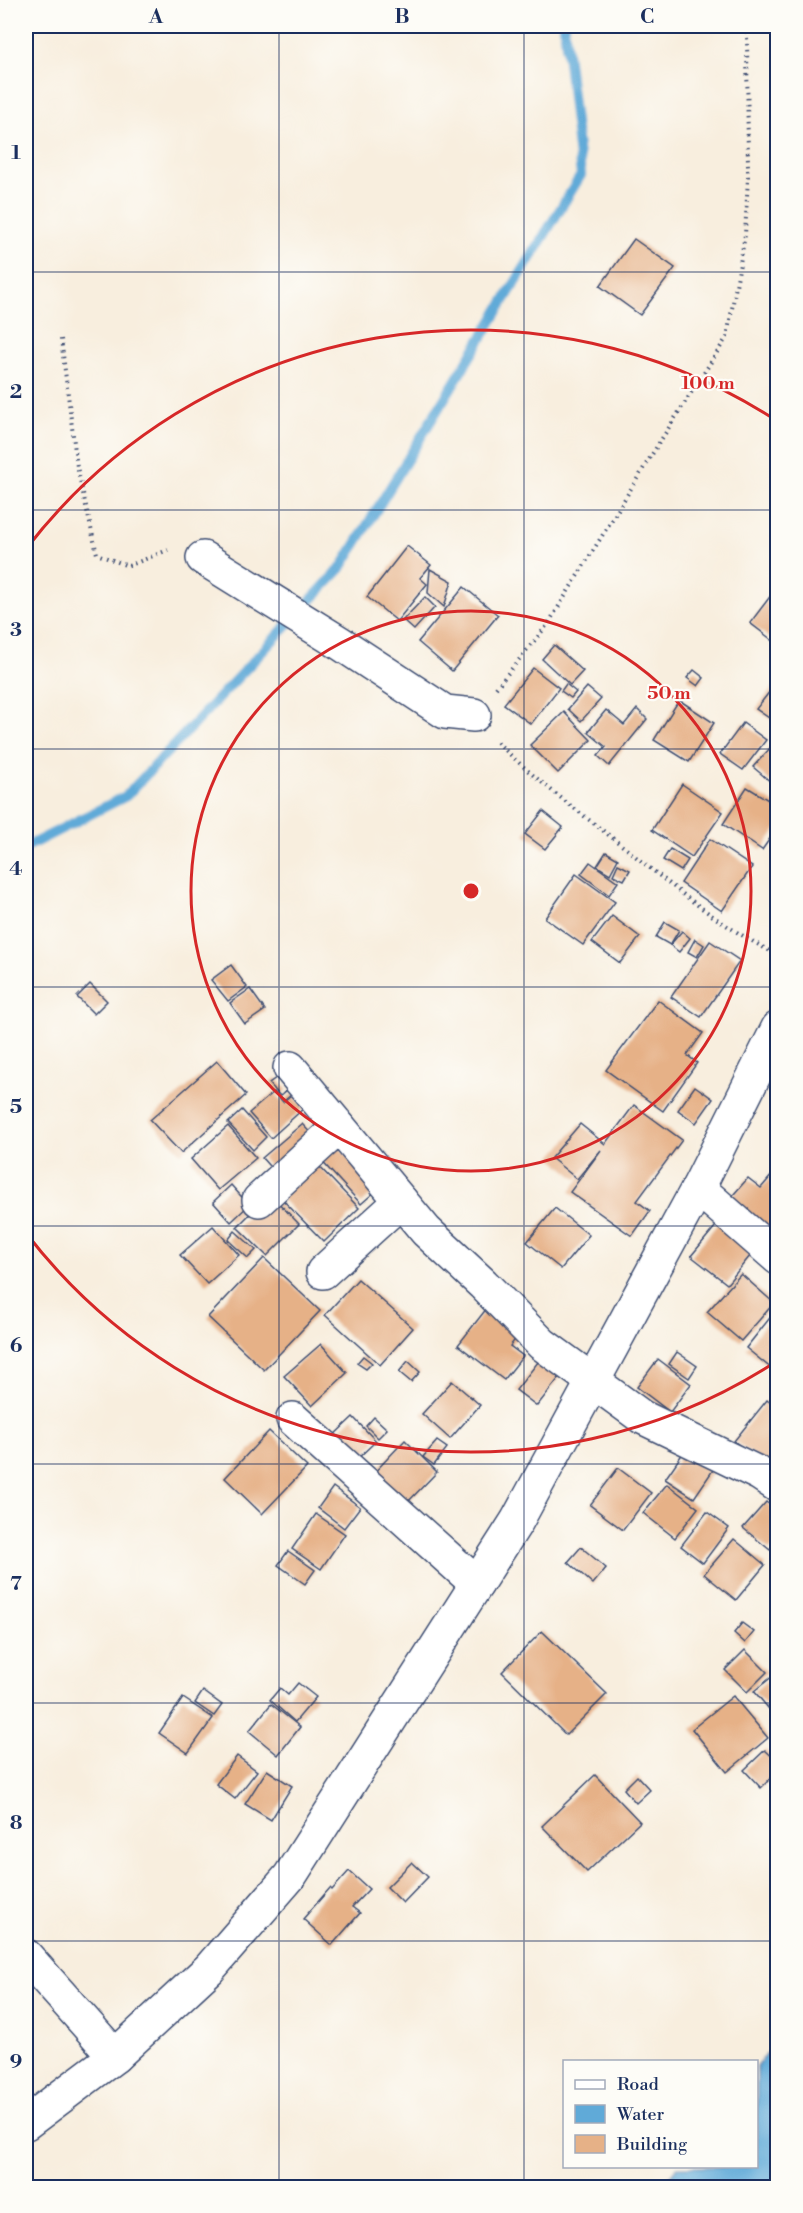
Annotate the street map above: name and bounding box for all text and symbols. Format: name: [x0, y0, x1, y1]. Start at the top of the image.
text: A: [148, 5, 164, 30]
text: B: [394, 5, 410, 30]
text: C: [640, 5, 654, 30]
text: 1: [11, 141, 21, 166]
text: 100 m: [681, 372, 735, 395]
text: 2: [10, 380, 22, 405]
text: 3: [10, 618, 22, 643]
text: 50 m: [647, 682, 691, 705]
text: 4: [9, 857, 23, 882]
centre of rings: [461, 881, 481, 901]
text: 5: [10, 1095, 22, 1120]
text: 6: [10, 1334, 23, 1359]
text: 7: [10, 1572, 22, 1597]
text: 8: [10, 1811, 23, 1836]
text: 9: [10, 2050, 22, 2075]
legend: [563, 2060, 758, 2168]
text: Road: [617, 2073, 660, 2096]
text: Water: [616, 2103, 665, 2126]
text: Building: [616, 2133, 688, 2156]

